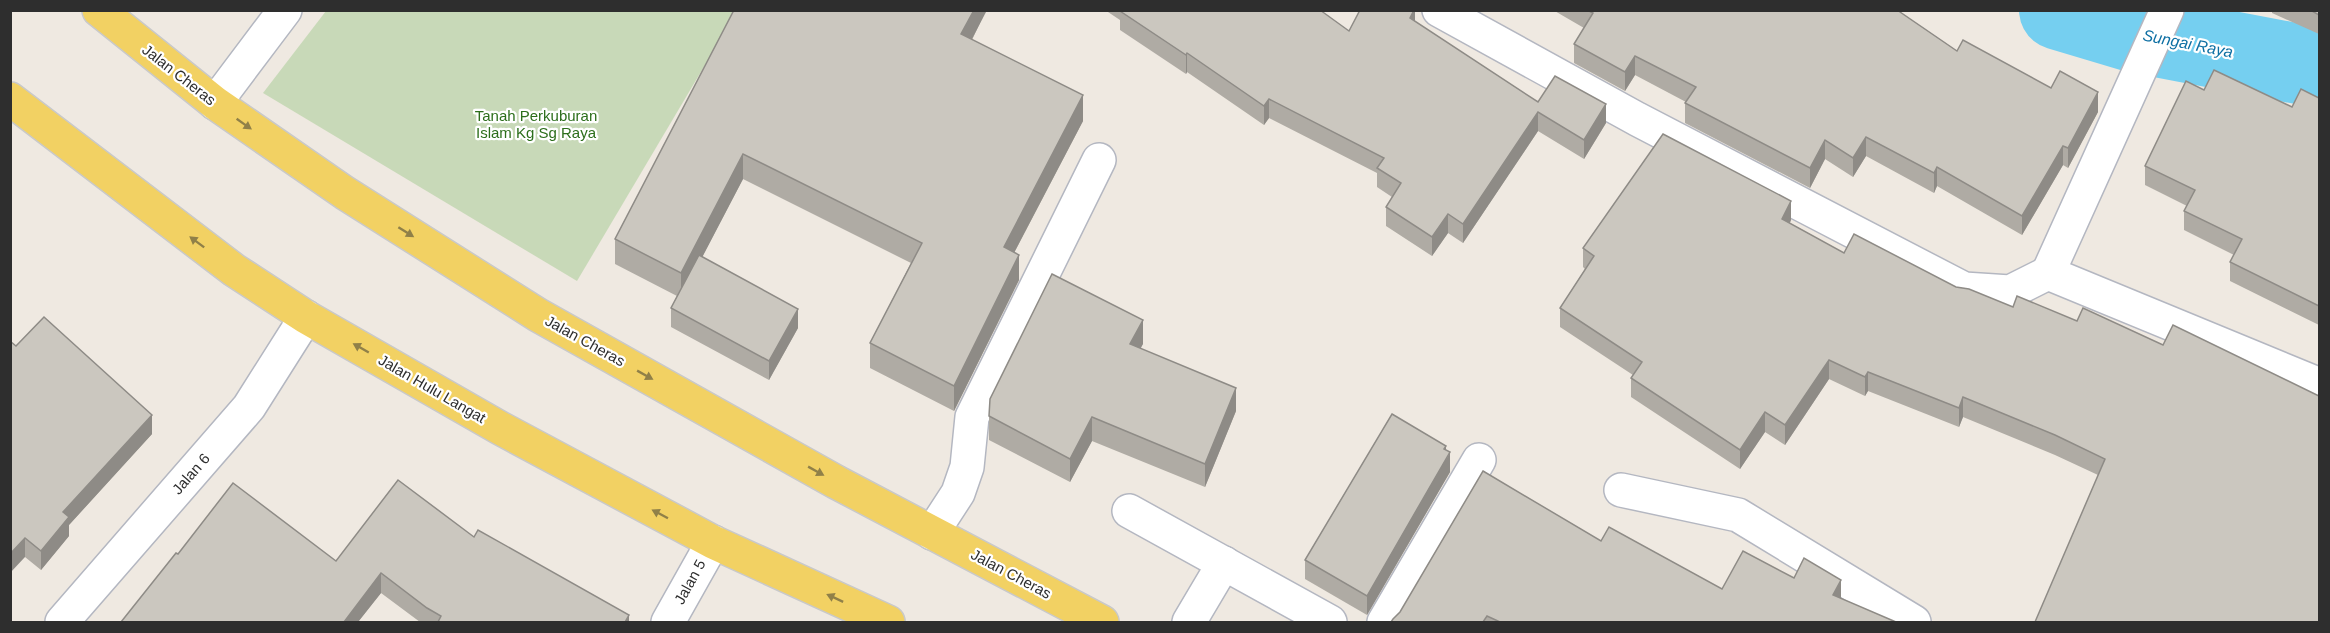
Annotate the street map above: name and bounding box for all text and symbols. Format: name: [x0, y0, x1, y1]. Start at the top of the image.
water label: Sungai Raya: [2141, 26, 2235, 61]
street label: Jalan Cheras: [139, 41, 219, 109]
park label: Tanah Perkuburan Islam Kg Sg Raya: [475, 107, 597, 141]
one-way arrow: [236, 118, 252, 130]
one-way arrow: [398, 226, 414, 237]
one-way arrow: [189, 236, 205, 248]
street label: Jalan Cheras: [542, 312, 628, 369]
one-way arrow: [352, 343, 369, 353]
street label: Jalan Hulu Langat: [376, 351, 490, 427]
one-way arrow: [637, 370, 654, 380]
street label: Jalan 6: [168, 450, 213, 498]
one-way arrow: [807, 466, 824, 476]
one-way arrow: [651, 509, 668, 519]
street label: Jalan Cheras: [968, 545, 1054, 602]
street label: Jalan 5: [670, 556, 709, 607]
one-way arrow: [826, 593, 844, 603]

